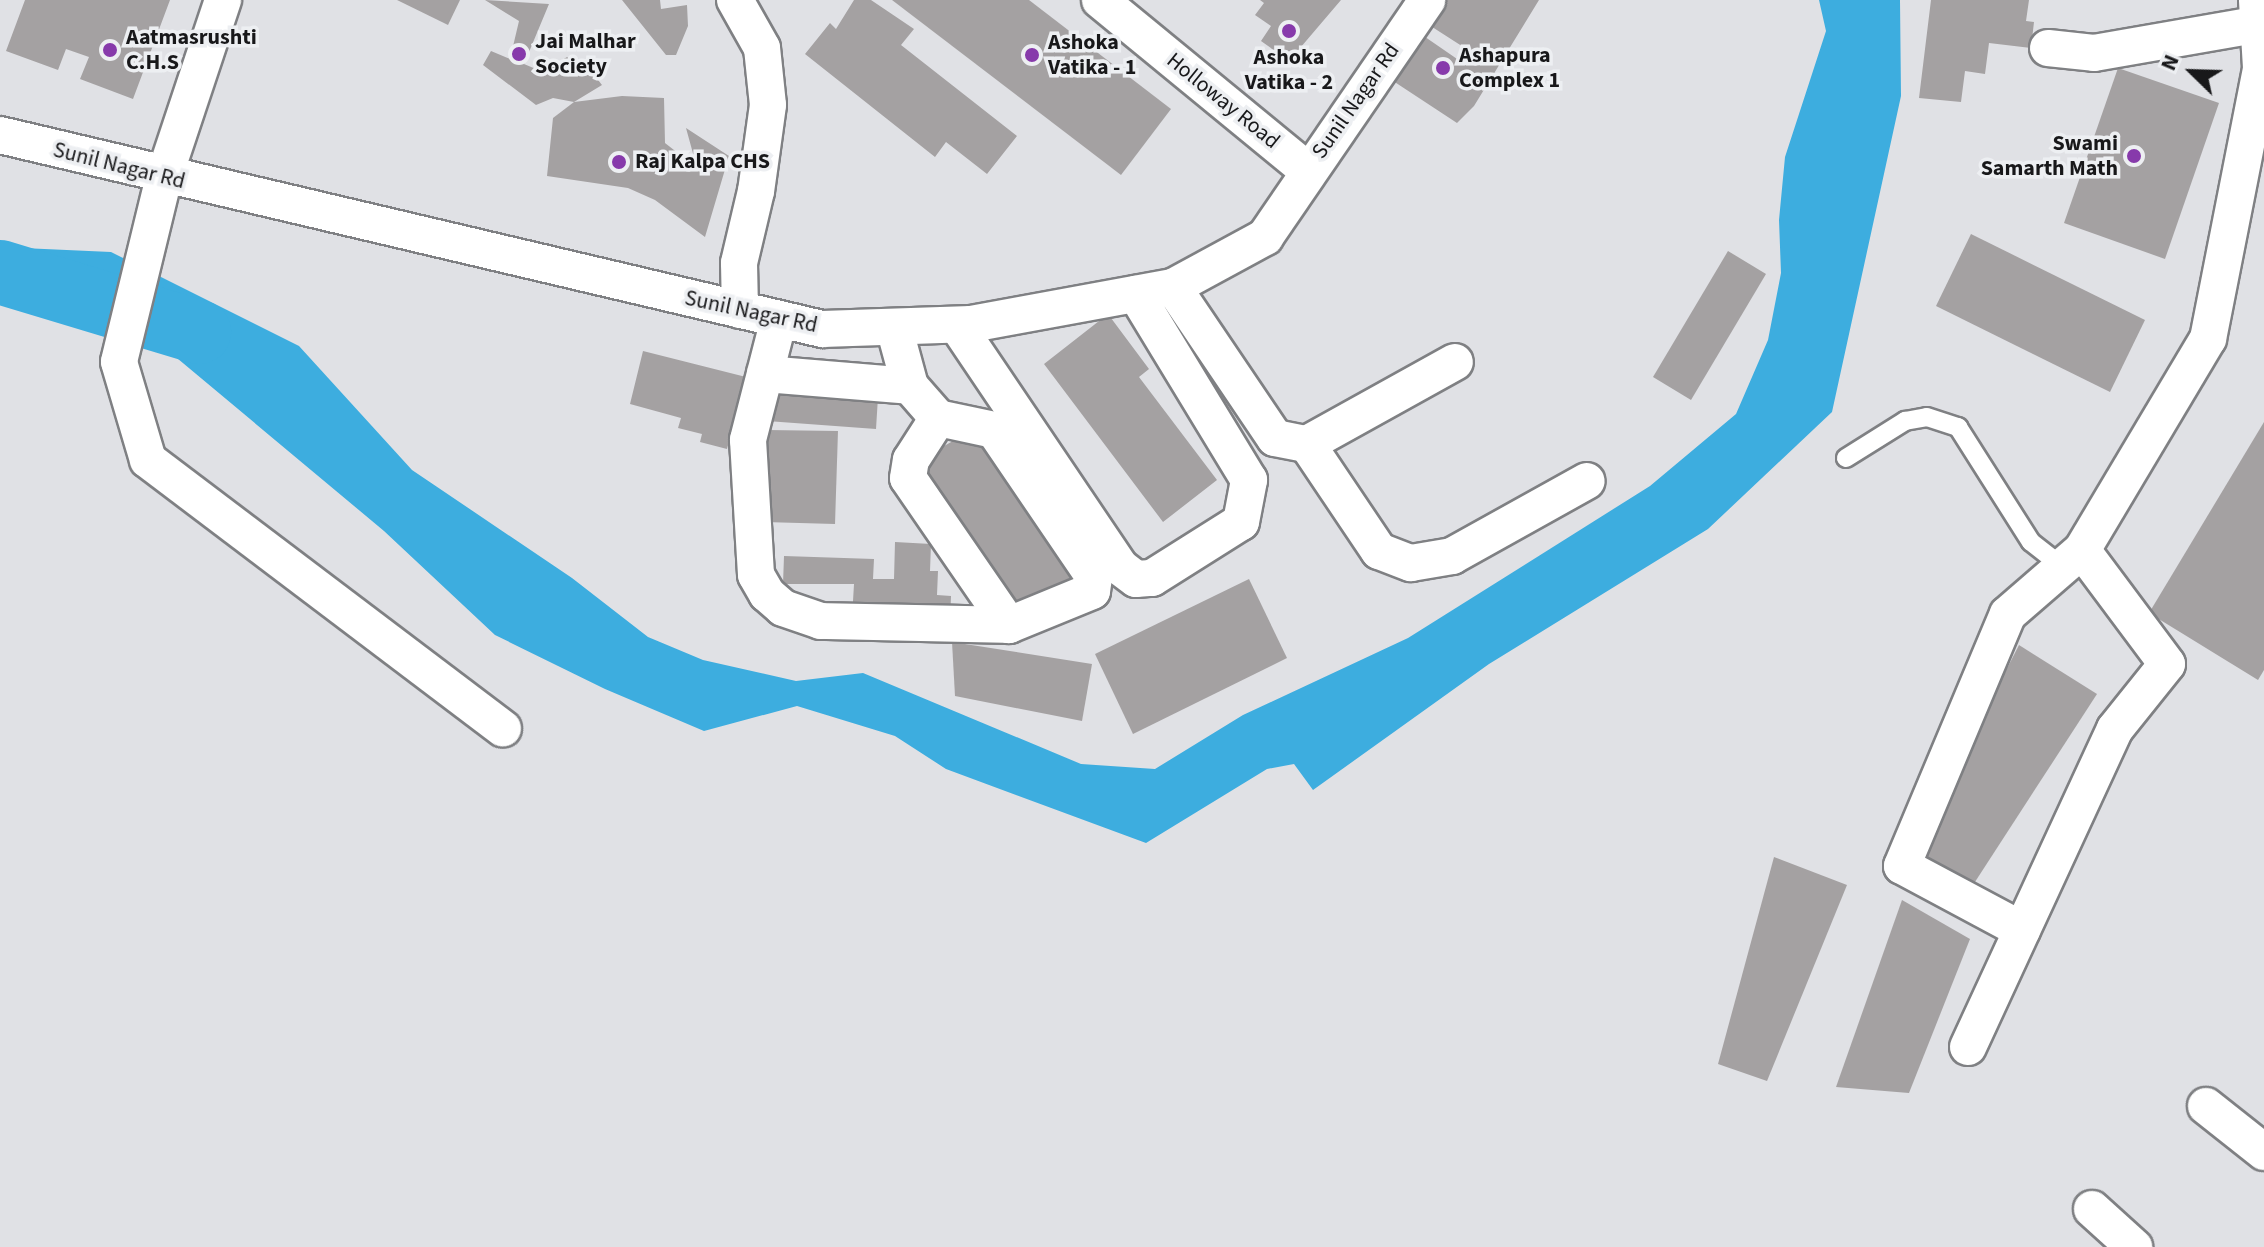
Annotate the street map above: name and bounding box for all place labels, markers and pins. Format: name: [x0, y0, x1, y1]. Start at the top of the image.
marker: Ashoka Vatika - 2: [1280, 22, 1298, 40]
place label: Aatmasrushti C.H.S: [126, 24, 257, 76]
place label: Jai Malhar Society: [535, 28, 636, 80]
place label: Ashoka Vatika - 1: [1048, 29, 1136, 80]
marker: Aatmasrushti C.H.S: [101, 41, 119, 59]
place label: Ashapura Complex 1: [1459, 42, 1560, 94]
place label: Ashoka Vatika - 2: [1245, 44, 1333, 96]
marker: Jai Malhar Society: [510, 45, 528, 63]
marker: Ashoka Vatika - 1: [1023, 46, 1041, 64]
marker: Ashapura Complex 1: [1434, 59, 1452, 77]
place label: Swami Samarth Math: [1981, 130, 2118, 182]
marker: Swami Samarth Math: [2125, 147, 2143, 165]
place label: Raj Kalpa CHS: [635, 149, 770, 175]
marker: Raj Kalpa CHS: [610, 153, 628, 171]

